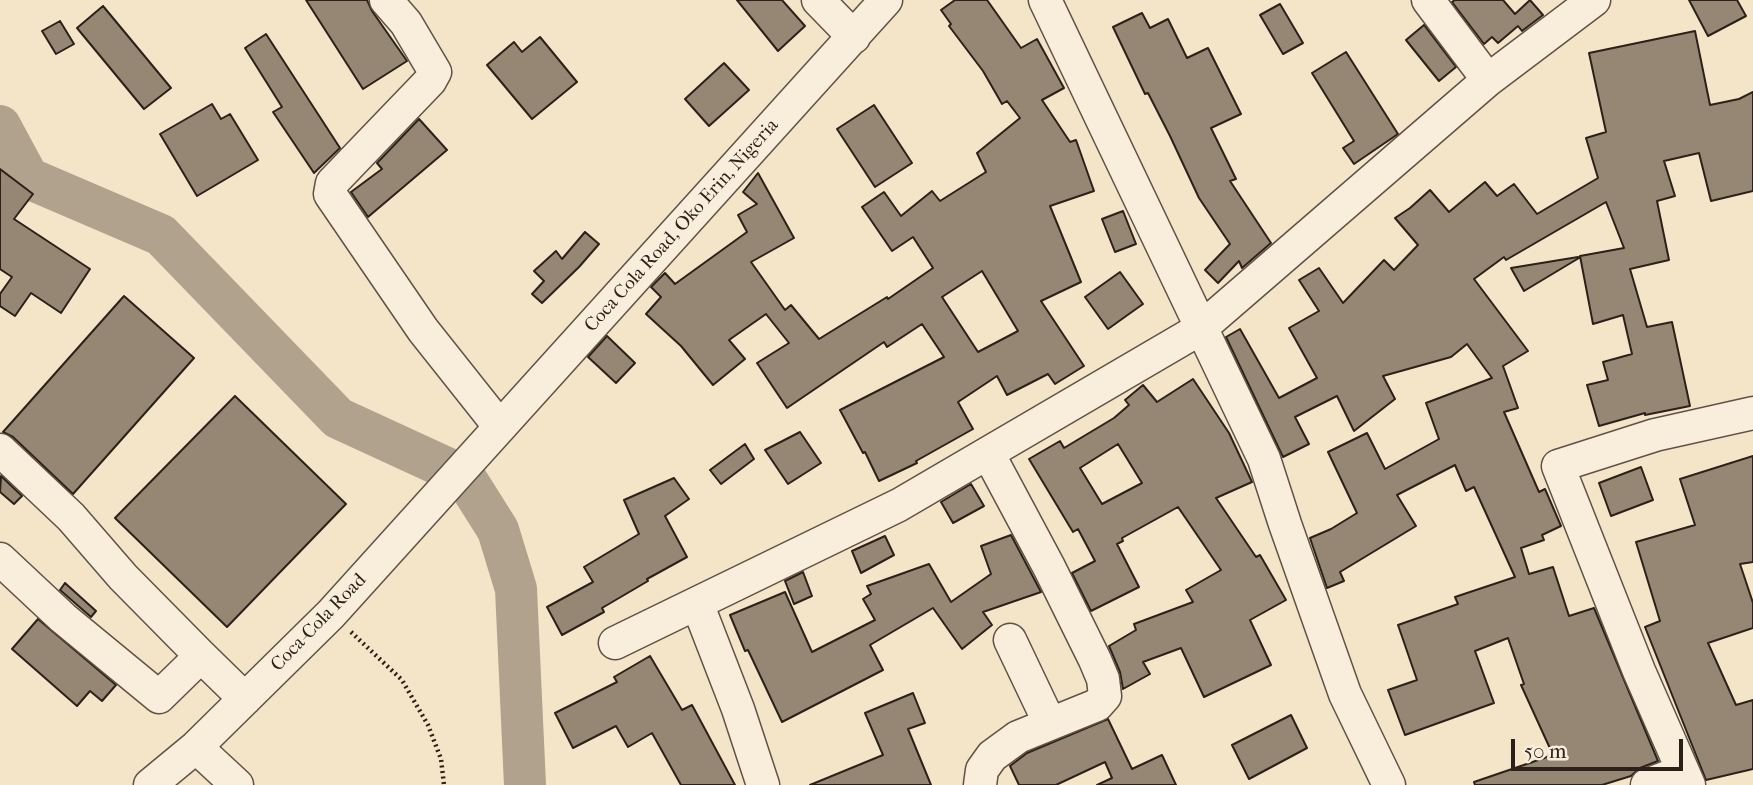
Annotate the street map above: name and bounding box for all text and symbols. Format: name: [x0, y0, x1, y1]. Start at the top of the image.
street label: Coca Cola Road, Oko Erin, Nigeria: [580, 115, 784, 337]
street label: Coca-Cola Road: [267, 569, 371, 677]
scale bar: [1515, 726, 1686, 770]
text: 50 m: [1524, 739, 1567, 763]

